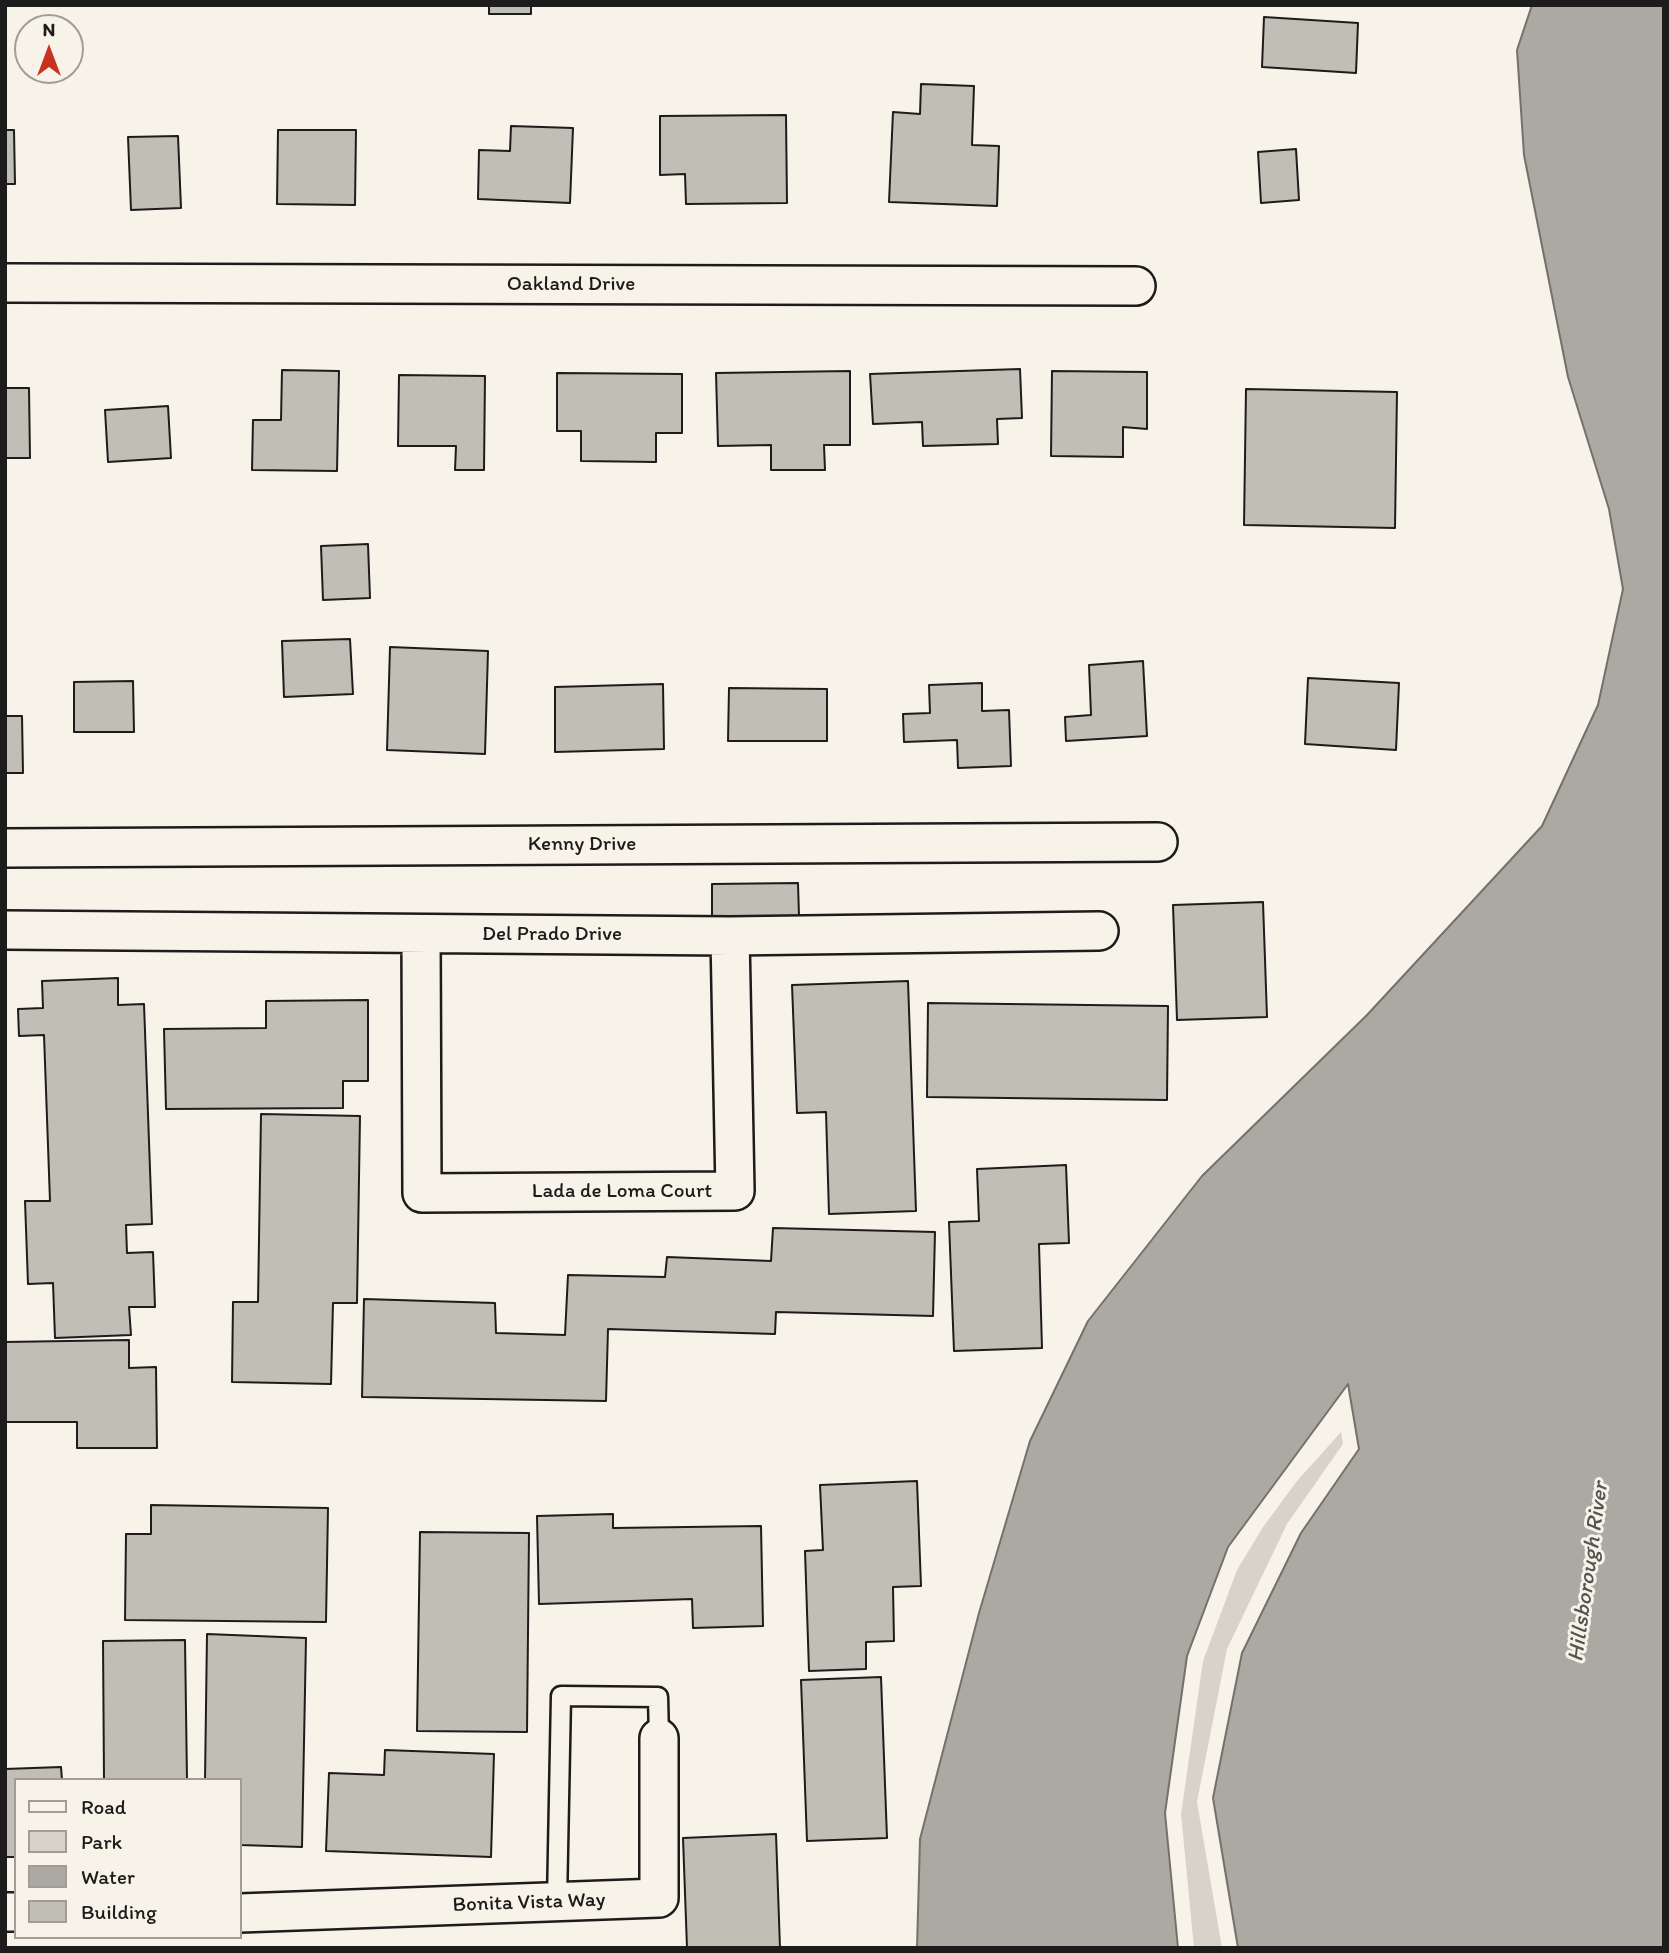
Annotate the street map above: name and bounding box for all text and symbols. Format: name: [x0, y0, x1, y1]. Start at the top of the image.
north arrow: [14, 14, 84, 84]
text: N: [43, 18, 55, 41]
street label: Oakland Drive: [507, 272, 635, 298]
street label: Kenny Drive: [528, 832, 636, 858]
street label: Del Prado Drive: [482, 922, 622, 948]
street label: Lada de Loma Court: [532, 1179, 712, 1205]
water label: Hillsborough River: [1563, 1480, 1615, 1664]
legend: [14, 1778, 242, 1939]
text: Road: [81, 1794, 126, 1819]
text: Park: [81, 1829, 122, 1854]
text: Water: [81, 1864, 135, 1889]
street label: Bonita Vista Way: [452, 1888, 606, 1918]
text: Building: [81, 1899, 157, 1924]

